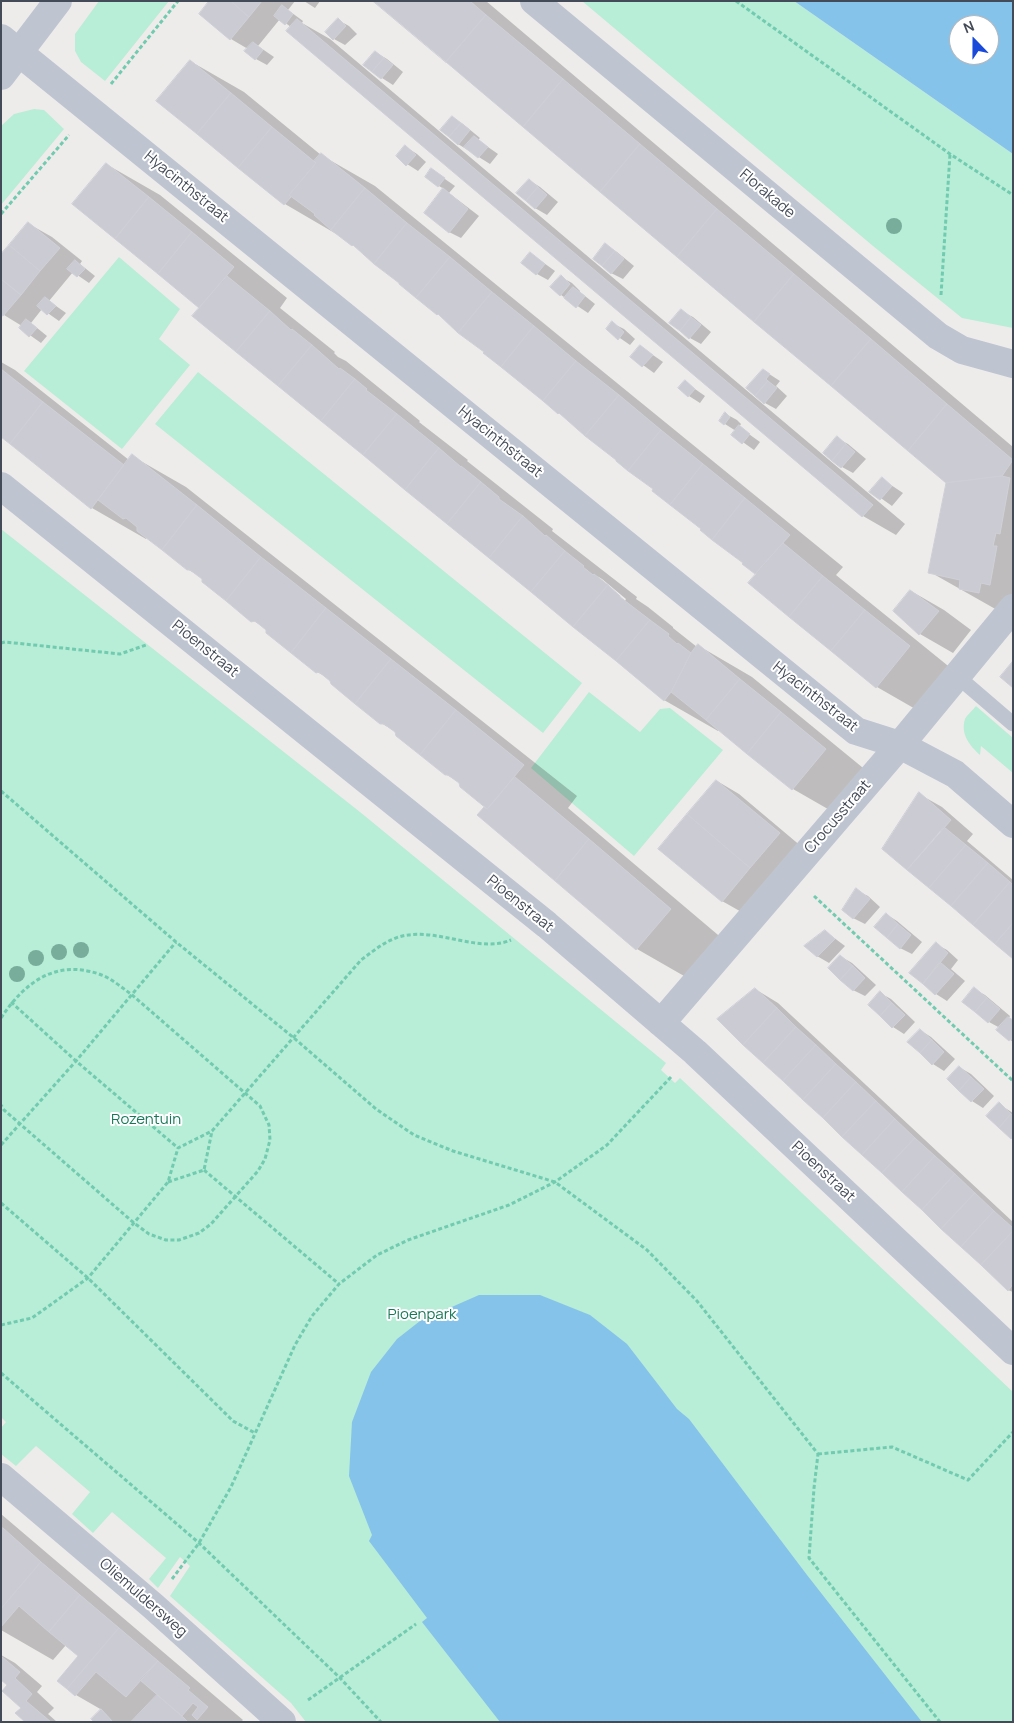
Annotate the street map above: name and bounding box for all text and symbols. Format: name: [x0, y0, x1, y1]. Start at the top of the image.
north arrow: [949, 15, 999, 65]
text: N: [960, 16, 977, 37]
street label: Hyacinthstraat: [140, 148, 232, 226]
street label: Florakade: [736, 166, 798, 222]
street label: Hyacinthstraat: [454, 403, 546, 481]
street label: Pioenstraat: [168, 617, 242, 681]
street label: Hyacinthstraat: [769, 658, 861, 736]
street label: Crocusstraat: [801, 777, 875, 857]
street label: Pioenstraat: [483, 872, 557, 936]
park label: Rozentuin: [111, 1111, 181, 1129]
street label: Pioenstraat: [787, 1138, 859, 1206]
park label: Pioenpark: [388, 1306, 456, 1324]
street label: Oliemuldersweg: [95, 1555, 191, 1641]

